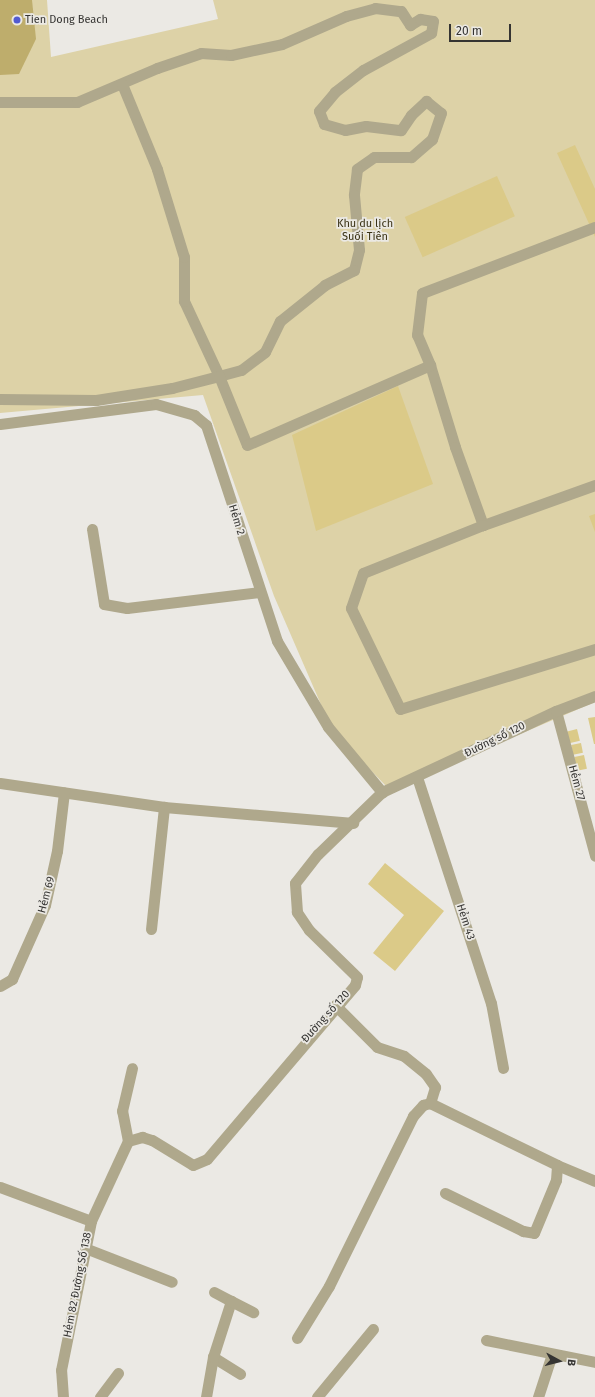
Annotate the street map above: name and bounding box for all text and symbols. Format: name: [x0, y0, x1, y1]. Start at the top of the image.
place label: Tien Dong Beach: [25, 13, 108, 27]
marker: Tien Dong Beach: [12, 15, 22, 25]
scale bar: [451, 16, 513, 42]
text: 20 m: [456, 24, 482, 38]
park label: Khu du lịch Suối Tiên: [337, 218, 393, 244]
street label: Hẻm 2: [225, 503, 247, 537]
street label: Đường số 120: [462, 720, 528, 760]
street label: Hẻm 27: [565, 764, 587, 802]
street label: Hẻm 69: [36, 875, 58, 915]
street label: Hẻm 43: [453, 902, 477, 942]
street label: Đường số 120: [299, 988, 353, 1046]
street label: Hẻm 82 Đường Số 138: [61, 1231, 95, 1339]
north arrow: [539, 1341, 579, 1381]
text: B: [565, 1358, 578, 1367]

